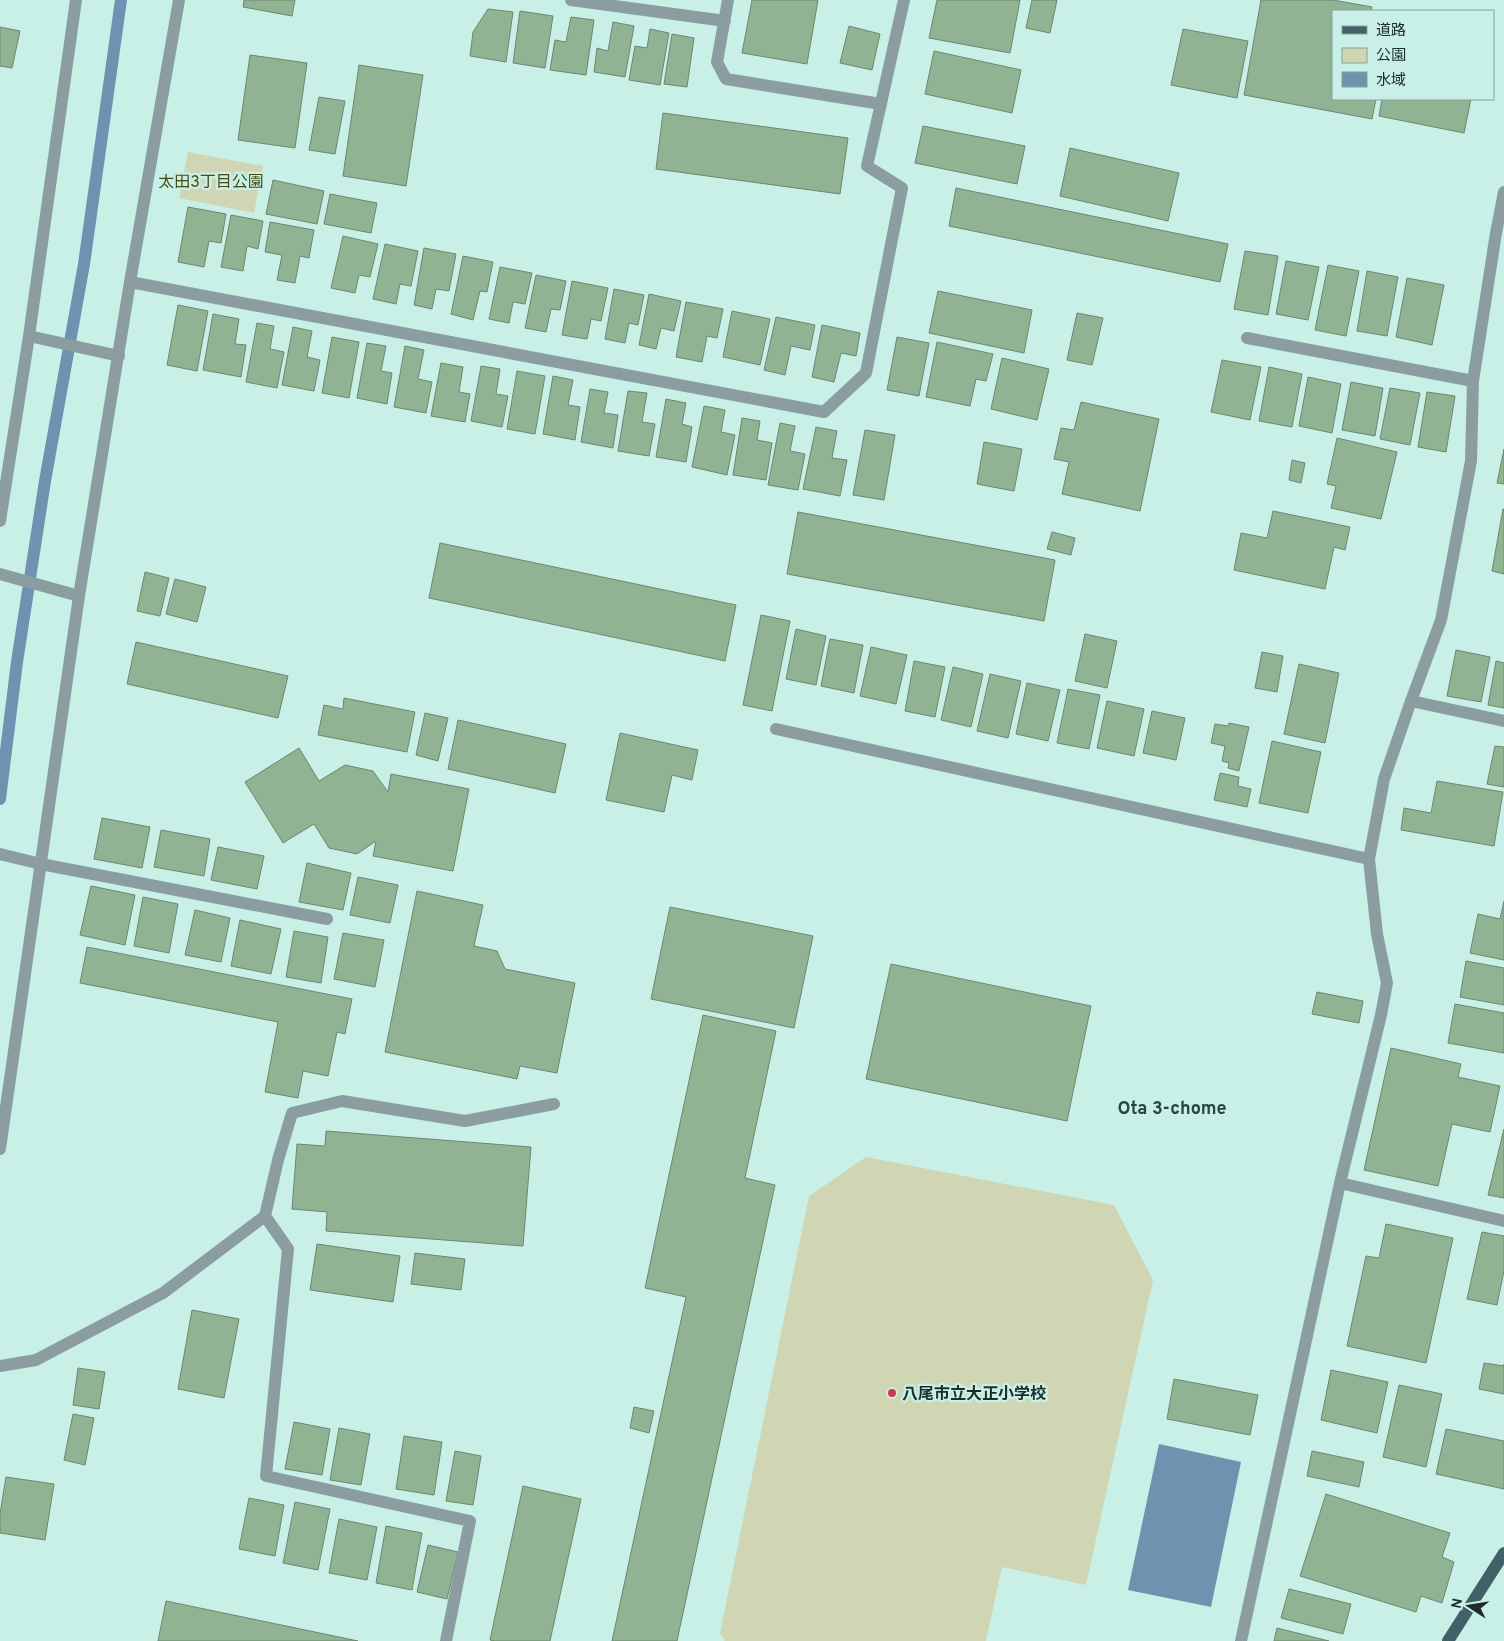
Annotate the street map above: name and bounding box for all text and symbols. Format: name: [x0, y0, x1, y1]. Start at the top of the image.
legend: [1332, 10, 1494, 100]
text: 道路: [1376, 22, 1406, 41]
text: 公園: [1376, 47, 1406, 66]
text: 水域: [1376, 72, 1406, 91]
park label: 太田3丁目公園: [158, 173, 264, 193]
district label: Ota 3-chome: [1117, 1098, 1227, 1121]
place label: 八尾市立大正小学校: [902, 1385, 1046, 1405]
marker: 八尾市立大正小学校: [886, 1387, 898, 1399]
north arrow: [1444, 1581, 1494, 1631]
text: N: [1448, 1597, 1467, 1610]

